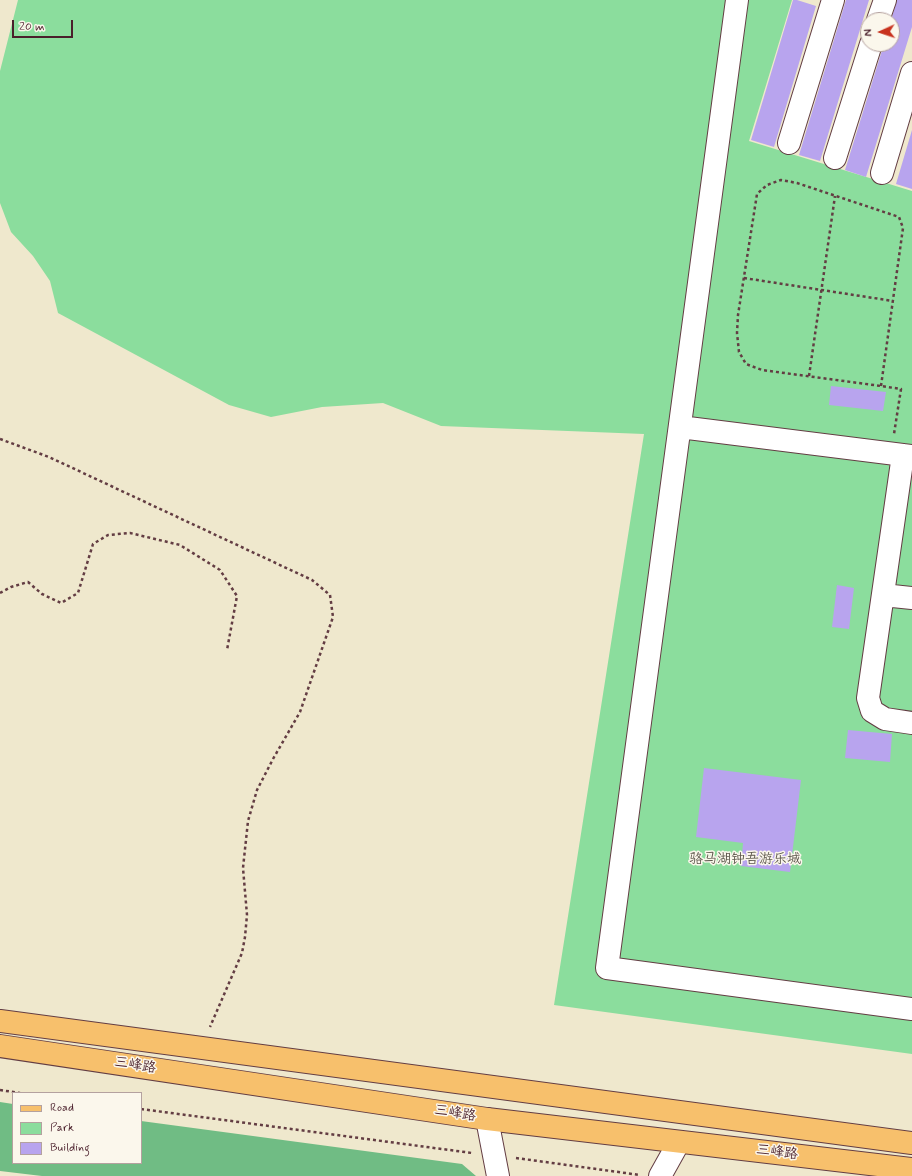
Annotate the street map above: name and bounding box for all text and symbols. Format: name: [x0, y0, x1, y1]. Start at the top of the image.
scale bar: [14, 12, 75, 38]
north arrow: [860, 12, 900, 52]
text: 20 m: [19, 19, 45, 35]
text: N: [862, 29, 876, 37]
park label: 骆马湖钟吾游乐城: [689, 852, 801, 868]
street label: 三峰路: [113, 1054, 157, 1078]
legend: [12, 1092, 142, 1164]
text: Road: [50, 1100, 74, 1116]
street label: 三峰路: [433, 1102, 477, 1126]
text: Park: [50, 1120, 74, 1136]
text: Building: [50, 1140, 90, 1156]
street label: 三峰路: [755, 1142, 799, 1164]

